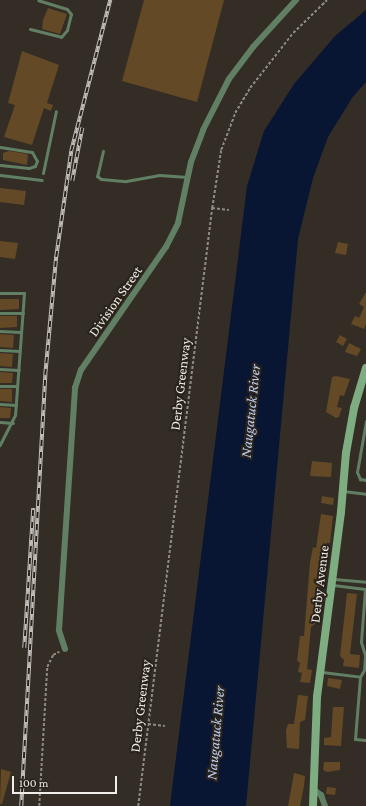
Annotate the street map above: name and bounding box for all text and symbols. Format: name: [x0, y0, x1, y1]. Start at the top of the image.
street label: Division Street: [85, 263, 145, 339]
street label: Derby Greenway: [166, 337, 194, 431]
water label: Naugatuck River: [237, 363, 265, 459]
street label: Derby Avenue: [306, 544, 332, 624]
street label: Derby Greenway: [126, 659, 154, 753]
water label: Naugatuck River: [203, 685, 229, 781]
scale bar: [14, 768, 119, 794]
text: 100 m: [19, 776, 48, 790]

